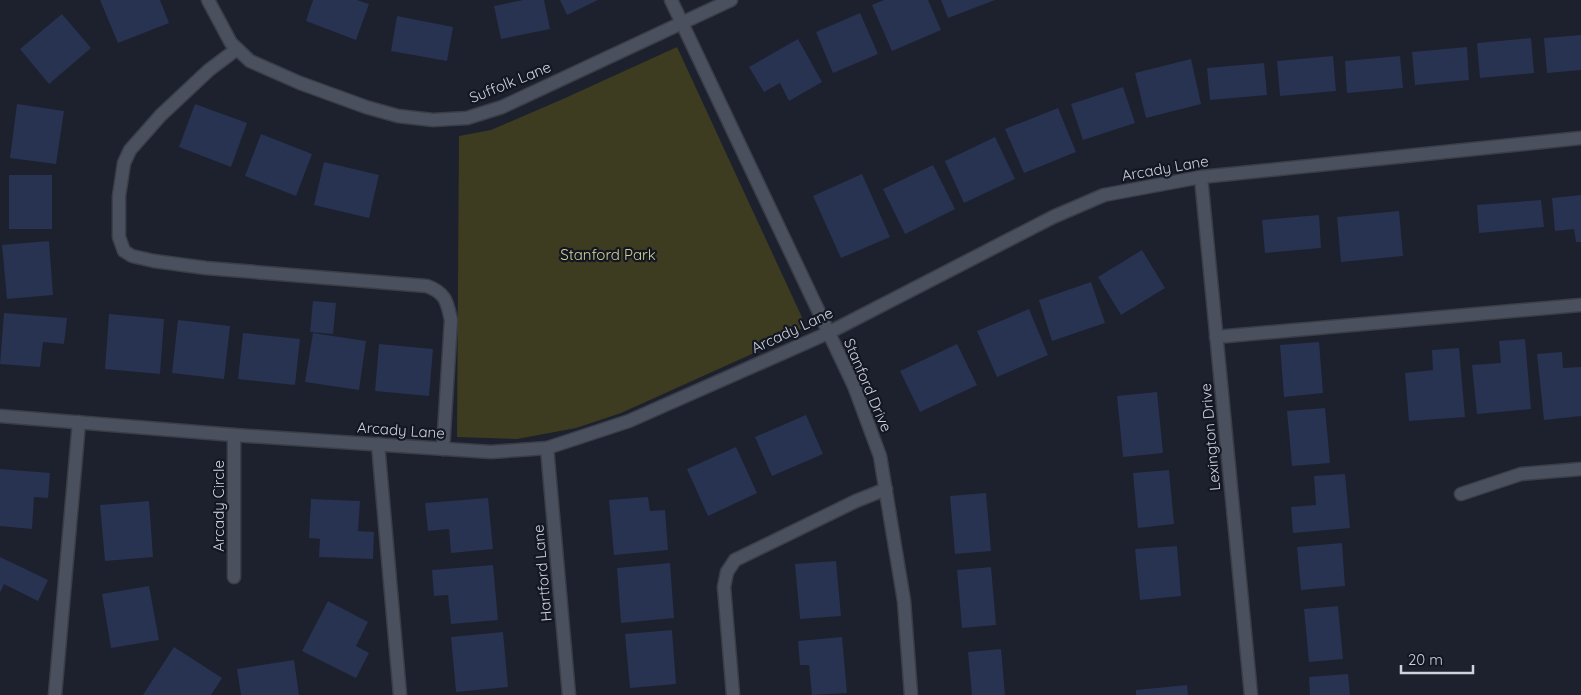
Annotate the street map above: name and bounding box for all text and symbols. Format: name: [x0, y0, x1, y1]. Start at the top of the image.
street label: Suffolk Lane: [466, 57, 554, 107]
street label: Arcady Lane: [1120, 151, 1210, 185]
park label: Stanford Park: [560, 245, 656, 264]
street label: Arcady Lane: [748, 303, 836, 357]
street label: Stanford Drive: [840, 335, 896, 435]
street label: Lexington Drive: [1196, 382, 1224, 492]
street label: Arcady Lane: [356, 417, 446, 443]
street label: Arcady Circle: [209, 460, 228, 552]
street label: Hartford Lane: [528, 524, 556, 622]
scale bar: [1401, 642, 1474, 674]
text: 20 m: [1408, 650, 1443, 669]

